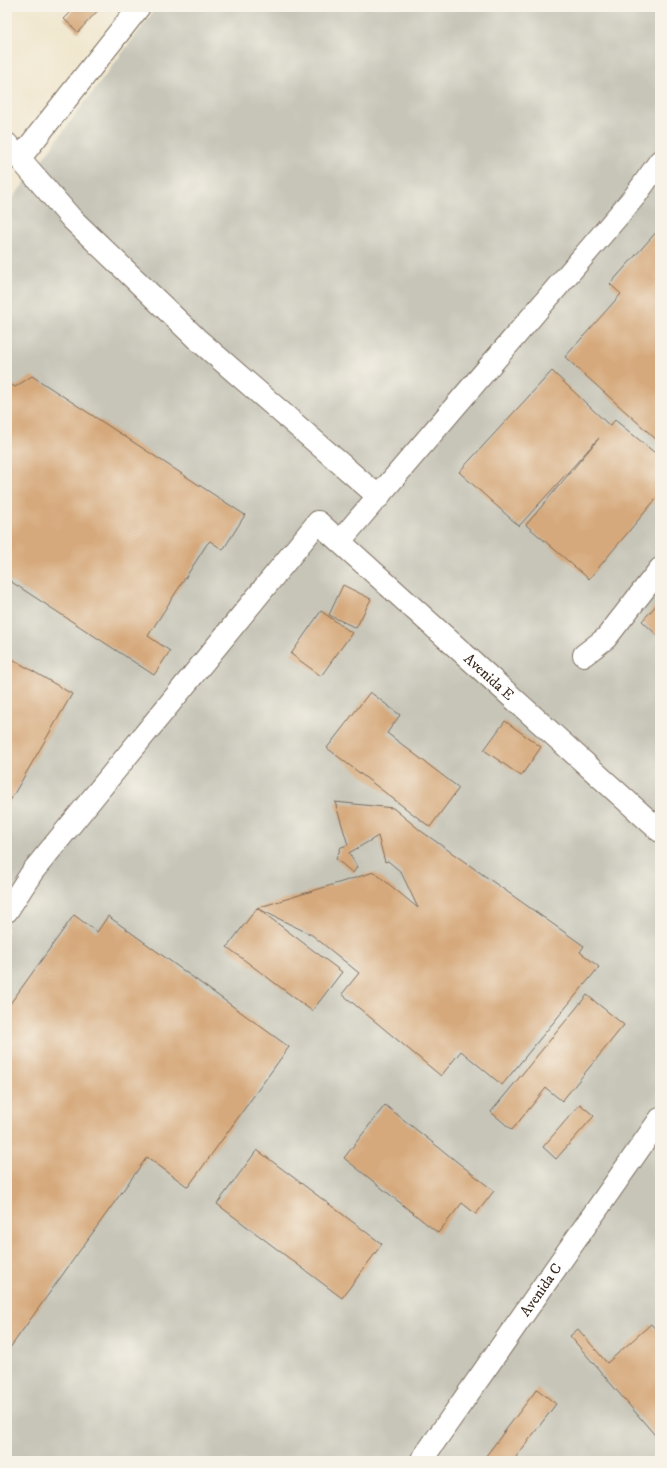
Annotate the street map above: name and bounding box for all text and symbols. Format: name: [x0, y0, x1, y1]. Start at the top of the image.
street label: Avenida E: [460, 649, 519, 705]
street label: Avenida C: [516, 1259, 566, 1320]

